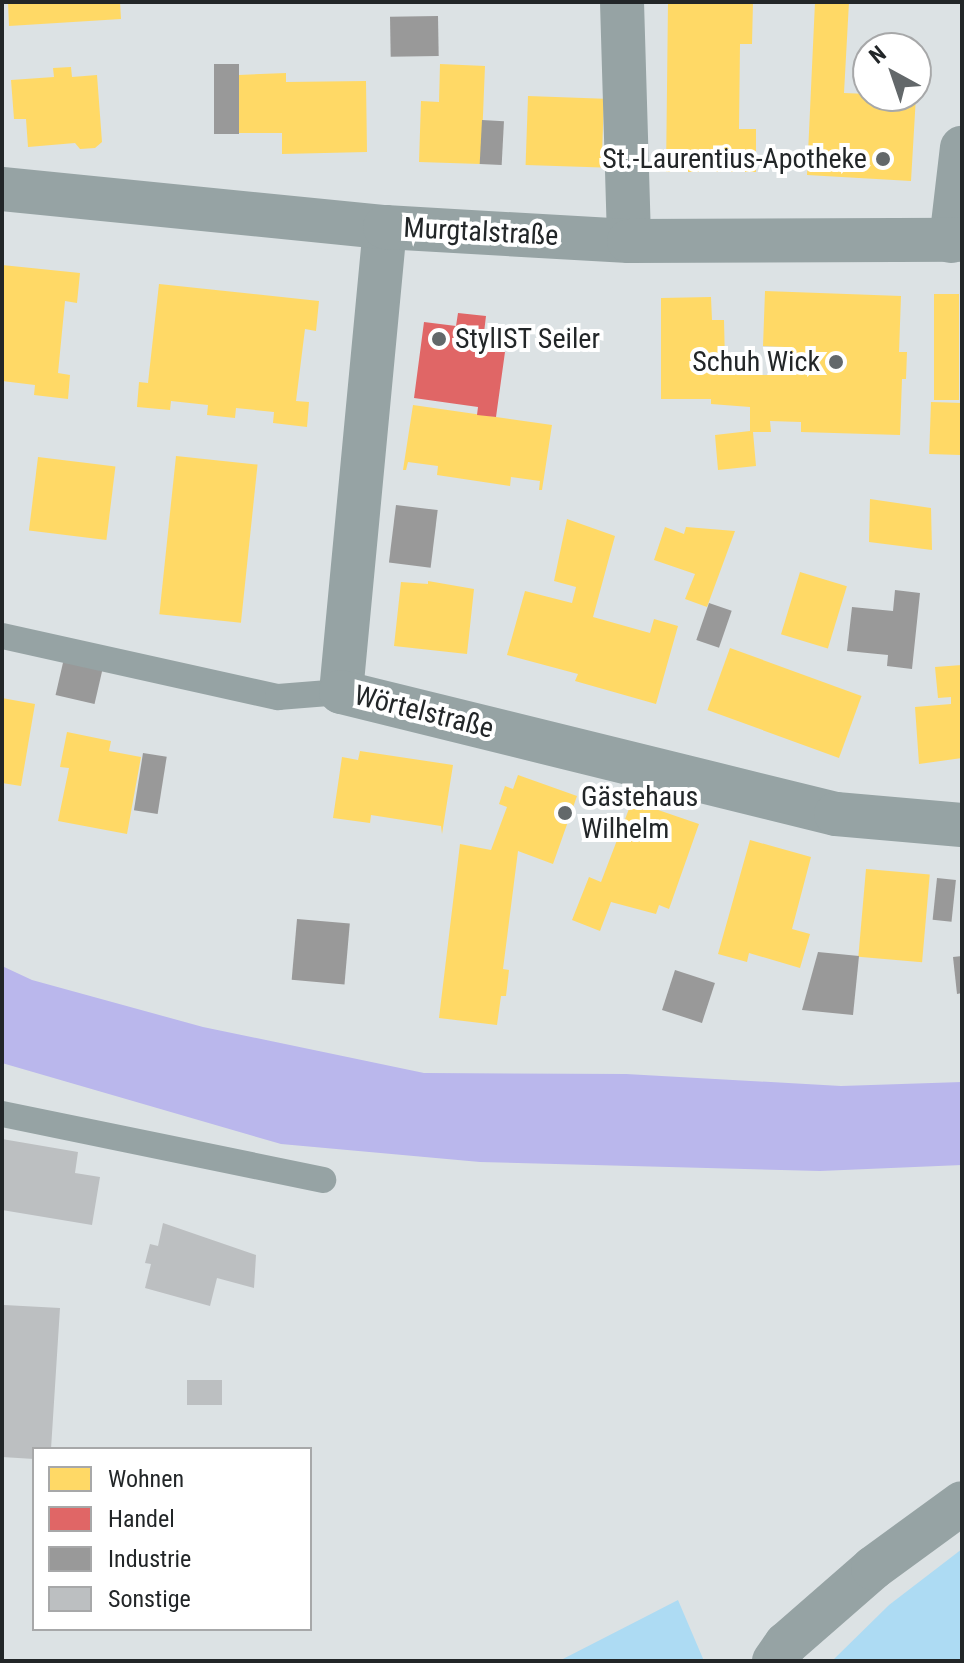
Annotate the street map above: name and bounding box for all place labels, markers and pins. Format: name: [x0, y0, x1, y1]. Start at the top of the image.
place label: St.-Laurentius-Apotheke: [602, 142, 867, 176]
marker: St.-Laurentius-Apotheke: [874, 150, 892, 168]
place label: StylIST Seiler: [455, 322, 601, 356]
marker: StylIST Seiler: [430, 330, 448, 348]
place label: Schuh Wick: [692, 345, 820, 379]
marker: Schuh Wick: [827, 353, 845, 371]
place label: Gästehaus Wilhelm: [581, 780, 698, 846]
marker: Gästehaus Wilhelm: [556, 804, 574, 822]

